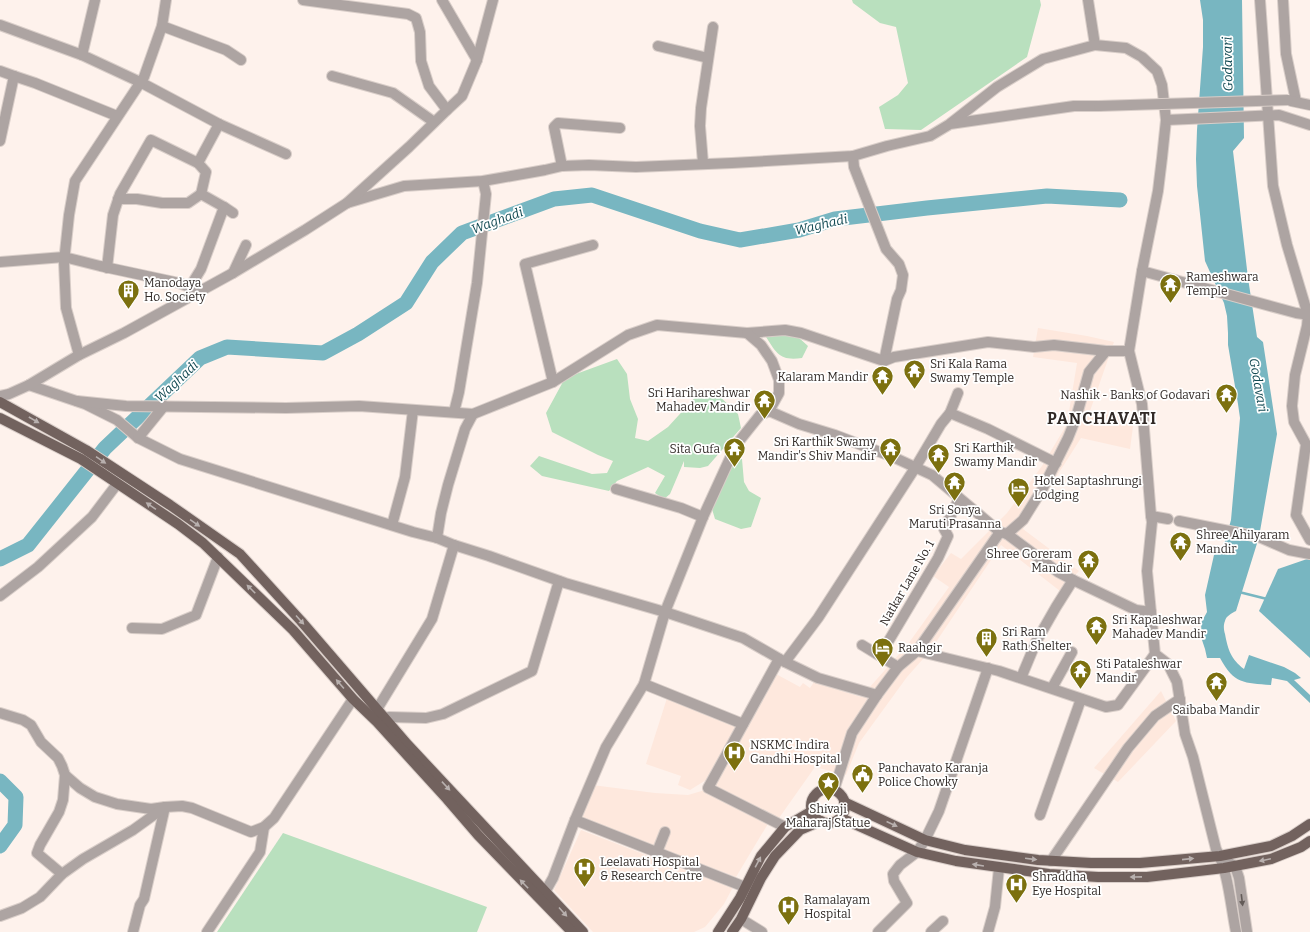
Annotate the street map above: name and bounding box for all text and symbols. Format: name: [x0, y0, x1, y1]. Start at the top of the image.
water label: Godavari: [1220, 36, 1235, 91]
water label: Waghadi: [469, 204, 525, 237]
water label: Waghadi: [793, 211, 849, 238]
place label: Rameshwara Temple: [1186, 270, 1259, 298]
temple icon: Rameshwara Temple: [1158, 271, 1184, 304]
place label: Manodaya Ho. Society: [144, 276, 206, 304]
building icon: Manodaya Ho. Society: [116, 277, 142, 310]
water label: Waghadi: [152, 357, 201, 405]
place label: Sri Kala Rama Swamy Temple: [930, 357, 1014, 385]
water label: Godavari: [1246, 357, 1271, 414]
temple icon: Sri Kala Rama Swamy Temple: [901, 358, 927, 391]
temple icon: Kalaram Mandir: [870, 364, 896, 397]
place label: Kalaram Mandir: [778, 370, 869, 384]
temple icon: Nashik - Banks of Godavari: [1213, 382, 1239, 415]
place label: Sri Harihareshwar Mahadev Mandir: [648, 386, 751, 414]
temple icon: Sri Harihareshwar Mahadev Mandir: [752, 387, 778, 420]
place label: Nashik - Banks of Godavari: [1060, 388, 1210, 402]
district label: PANCHAVATI: [1047, 409, 1157, 428]
one-way arrow: [28, 417, 40, 424]
place label: Sri Karthik Swamy Mandir's Shiv Mandir: [758, 435, 877, 463]
temple icon: Sita Gufa: [722, 436, 748, 469]
temple icon: Sri Karthik Swamy Mandir's Shiv Mandir: [878, 436, 904, 469]
place label: Sri Karthik Swamy Mandir: [954, 441, 1038, 469]
place label: Sita Gufa: [670, 442, 720, 456]
temple icon: Sri Karthik Swamy Mandir: [926, 442, 952, 475]
one-way arrow: [96, 456, 106, 464]
temple icon: Sri Sonya Maruti Prasanna: [942, 470, 968, 503]
place label: Hotel Saptashrungi Lodging: [1034, 474, 1142, 502]
hotel icon: Hotel Saptashrungi Lodging: [1005, 475, 1031, 508]
one-way arrow: [146, 503, 157, 510]
place label: Sri Sonya Maruti Prasanna: [909, 503, 1002, 531]
one-way arrow: [190, 519, 200, 527]
place label: Shree Ahilyaram Mandir: [1196, 528, 1290, 556]
temple icon: Shree Ahilyaram Mandir: [1167, 529, 1193, 562]
street label: Natkar Lane No. 1: [877, 538, 937, 628]
place label: Shree Goreram Mandir: [987, 547, 1073, 575]
temple icon: Shree Goreram Mandir: [1075, 548, 1101, 581]
one-way arrow: [246, 584, 256, 594]
place label: Sri Kapaleshwar Mahadev Mandir: [1112, 613, 1207, 641]
temple icon: Sri Kapaleshwar Mahadev Mandir: [1084, 614, 1110, 647]
one-way arrow: [295, 615, 305, 625]
place label: Sri Ram Rath Shelter: [1002, 625, 1072, 653]
building icon: Sri Ram Rath Shelter: [974, 626, 1000, 659]
hotel icon: Raahgir: [870, 635, 896, 668]
place label: Raahgir: [898, 641, 942, 655]
place label: Sti Pataleshwar Mandir: [1096, 657, 1182, 685]
temple icon: Sti Pataleshwar Mandir: [1068, 658, 1094, 691]
temple icon: Saibaba Mandir: [1203, 670, 1229, 703]
one-way arrow: [335, 679, 344, 689]
place label: Saibaba Mandir: [1172, 703, 1260, 717]
place label: NSKMC Indira Gandhi Hospital: [750, 738, 841, 766]
hospital icon: NSKMC Indira Gandhi Hospital: [722, 739, 748, 772]
place label: Panchavato Karanja Police Chowky: [878, 761, 989, 789]
public building icon: Panchavato Karanja Police Chowky: [849, 762, 875, 795]
place icon: Shivaji Maharaj Statue: [815, 769, 841, 802]
one-way arrow: [441, 781, 451, 791]
place label: Shivaji Maharaj Statue: [786, 802, 870, 830]
one-way arrow: [886, 821, 898, 827]
place label: Leelavati Hospital & Research Centre: [600, 855, 702, 883]
hospital icon: Leelavati Hospital & Research Centre: [572, 856, 598, 889]
one-way arrow: [755, 856, 761, 868]
one-way arrow: [1025, 856, 1037, 862]
one-way arrow: [1182, 856, 1194, 863]
one-way arrow: [1258, 858, 1271, 864]
one-way arrow: [972, 862, 985, 868]
place label: Shraddha Eye Hospital: [1032, 870, 1102, 898]
hospital icon: Shraddha Eye Hospital: [1003, 871, 1029, 904]
one-way arrow: [1129, 874, 1142, 880]
one-way arrow: [520, 879, 529, 889]
place label: Ramalayam Hospital: [804, 893, 870, 921]
hospital icon: Ramalayam Hospital: [775, 894, 801, 927]
one-way arrow: [1239, 894, 1245, 906]
one-way arrow: [559, 906, 568, 917]

